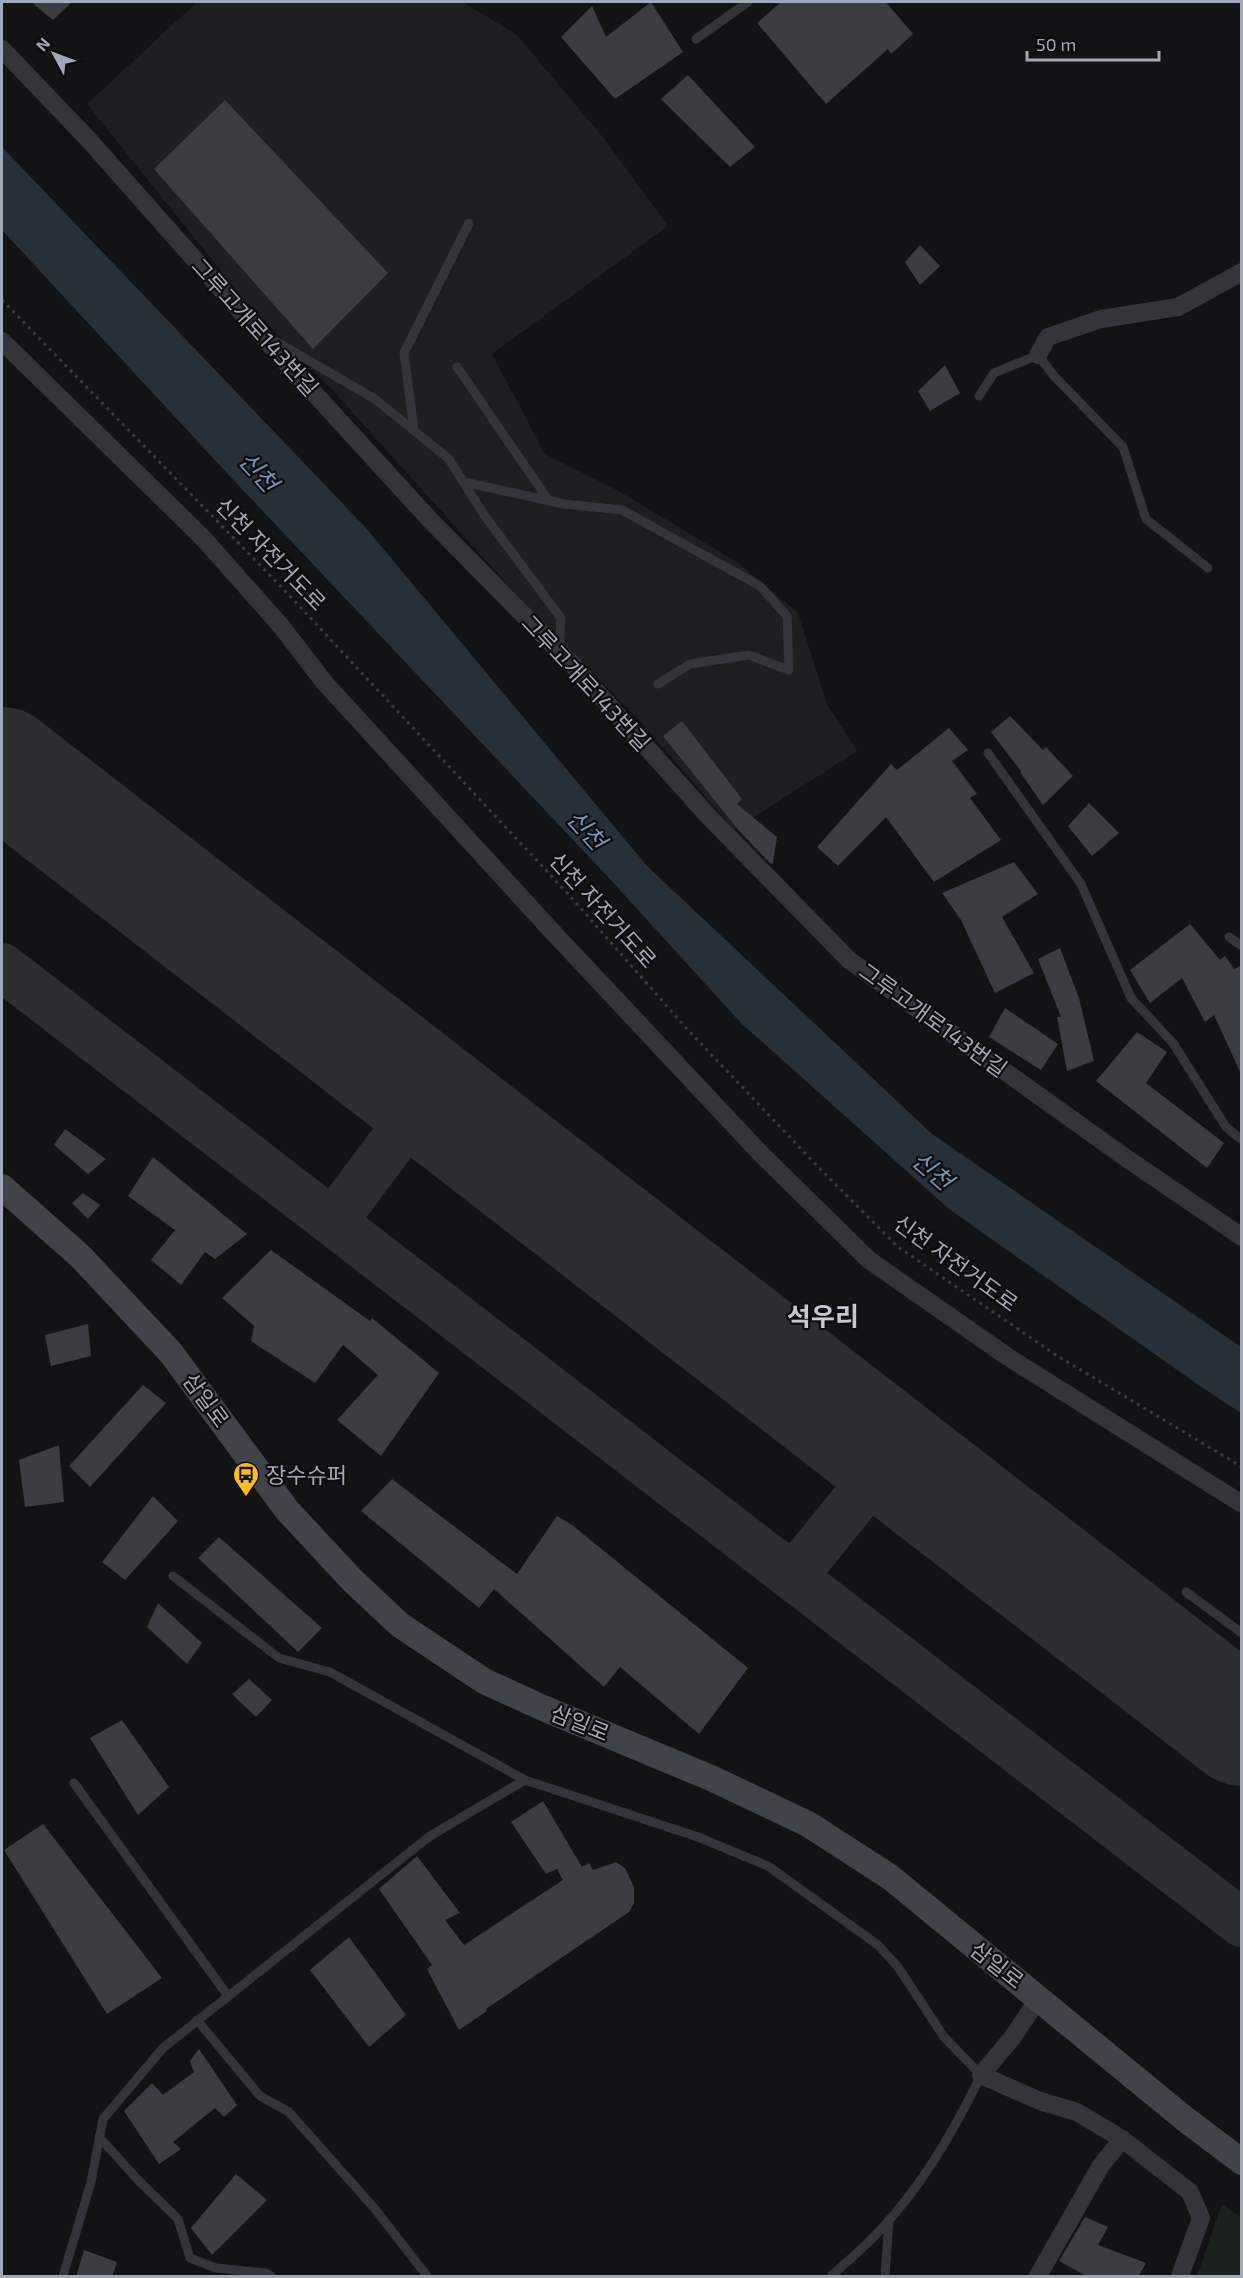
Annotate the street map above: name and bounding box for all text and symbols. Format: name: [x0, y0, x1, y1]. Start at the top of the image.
north arrow: [24, 24, 84, 84]
scale bar: [1027, 24, 1159, 62]
text: N: [31, 33, 53, 54]
text: 50 m: [1036, 33, 1076, 55]
street label: 그루고개로143번길: [187, 252, 324, 401]
water label: 신천: [234, 445, 287, 499]
street label: 신천 자전거도로: [211, 492, 332, 615]
street label: 그루고개로143번길: [517, 609, 656, 756]
water label: 신천: [562, 803, 615, 857]
street label: 신천 자전거도로: [545, 846, 662, 972]
street label: 그루고개로143번길: [855, 957, 1013, 1081]
water label: 신천: [907, 1144, 961, 1197]
street label: 신천 자전거도로: [890, 1209, 1024, 1316]
district label: 석우리: [787, 1300, 859, 1331]
street label: 삼일로: [178, 1367, 235, 1432]
bus stop icon: 장수슈퍼: [231, 1460, 261, 1498]
place label: 장수슈퍼: [266, 1461, 347, 1487]
street label: 삼일로: [547, 1699, 613, 1746]
street label: 삼일로: [966, 1935, 1030, 1993]

